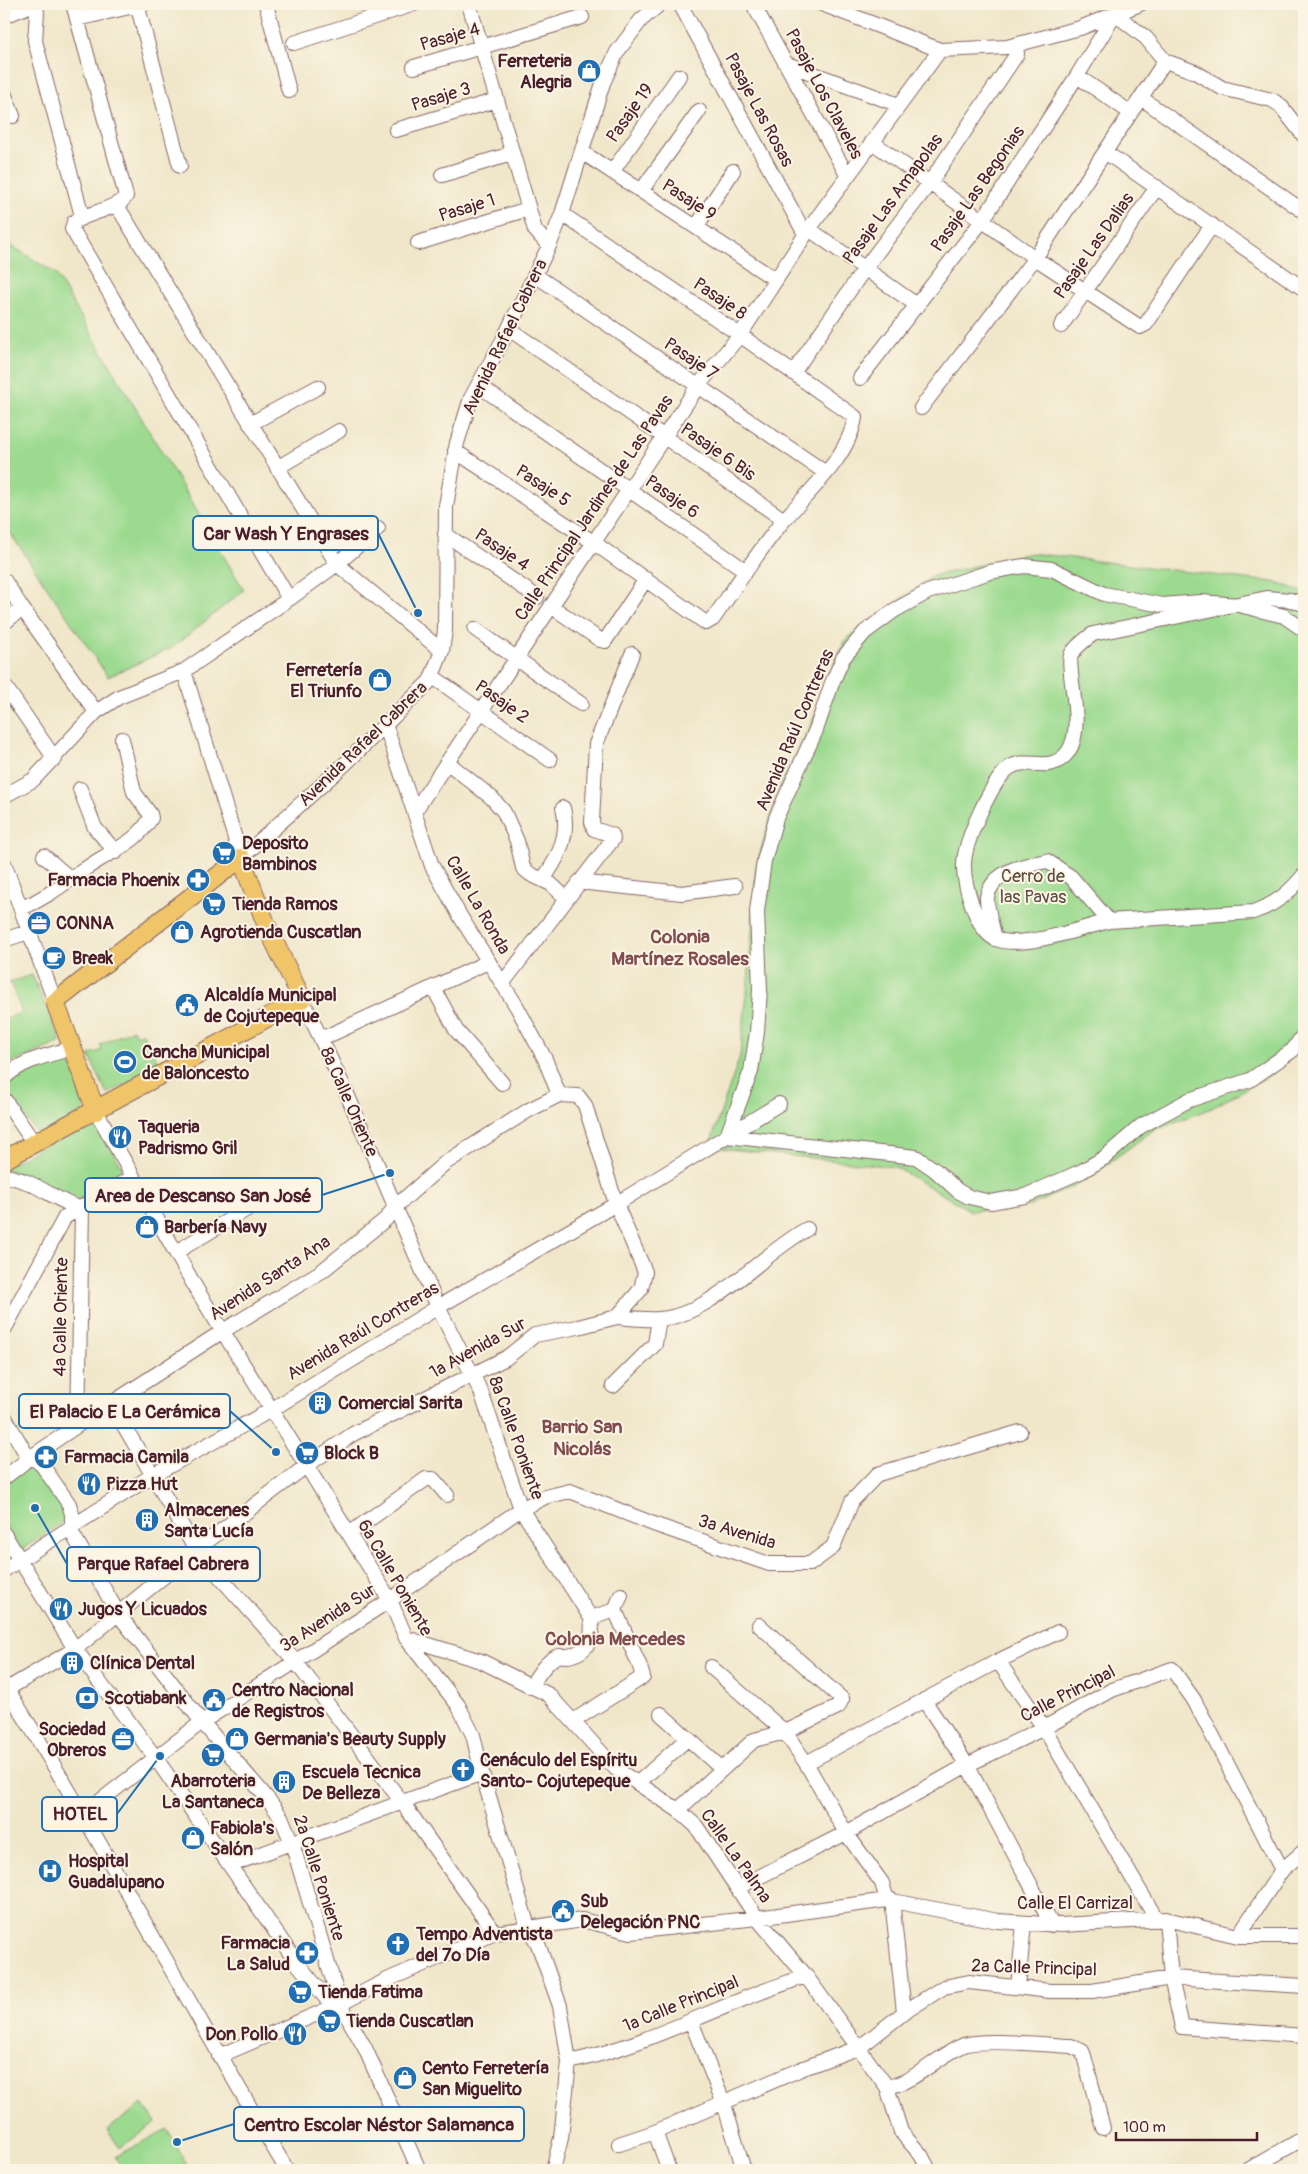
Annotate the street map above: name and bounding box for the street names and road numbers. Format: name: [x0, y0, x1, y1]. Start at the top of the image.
street label: Pasaje 4: [417, 17, 483, 57]
street label: Pasaje Los Claveles: [780, 25, 868, 163]
street label: Pasaje Las Rosas: [719, 49, 799, 171]
street label: Pasaje 3: [408, 77, 474, 117]
street label: Pasaje 19: [601, 79, 659, 147]
street label: Pasaje Las Begonias: [926, 121, 1030, 257]
street label: Pasaje Las Amapolas: [838, 129, 948, 269]
street label: Pasaje 9: [657, 174, 721, 226]
street label: Pasaje Las Dalias: [1049, 188, 1139, 304]
street label: Pasaje 1: [436, 189, 498, 227]
street label: Avenida Rafael Cabrera: [457, 255, 553, 419]
street label: Pasaje 8: [689, 273, 751, 325]
street label: Pasaje 7: [660, 333, 723, 386]
street label: Calle Principal Jardines de Las Pavas: [510, 391, 678, 625]
street label: Pasaje 6 Bis: [676, 418, 760, 486]
street label: Pasaje 5: [511, 460, 575, 512]
street label: Pasaje 6: [640, 470, 704, 524]
street label: Pasaje 4: [470, 523, 534, 577]
street label: Avenida Raúl Contreras: [750, 646, 840, 814]
street label: Pasaje 2: [470, 675, 534, 729]
street label: Avenida Rafael Cabrera: [294, 676, 432, 812]
street label: Calle La Ronda: [440, 851, 516, 959]
street label: 8a Calle Oriente: [315, 1043, 384, 1161]
street label: Avenida Santa Ana: [205, 1230, 335, 1326]
street label: 4a Calle Oriente: [48, 1257, 74, 1377]
street label: Avenida Raúl Contreras: [283, 1276, 443, 1386]
street label: 1a Avenida Sur: [426, 1312, 531, 1384]
street label: 8a Calle Poniente: [483, 1373, 549, 1503]
street label: 3a Avenida: [695, 1509, 779, 1555]
street label: 6a Calle Poniente: [352, 1516, 438, 1641]
street label: 3a Avenida Sur: [276, 1578, 381, 1658]
street label: Calle Principal: [1017, 1660, 1119, 1728]
street label: Calle La Palma: [695, 1805, 777, 1907]
street label: 2a Calle Poniente: [288, 1812, 350, 1944]
street label: Calle El Carrizal: [1017, 1892, 1133, 1915]
street label: 2a Calle Principal: [971, 1954, 1097, 1982]
street label: 1a Calle Principal: [620, 1970, 742, 2038]

